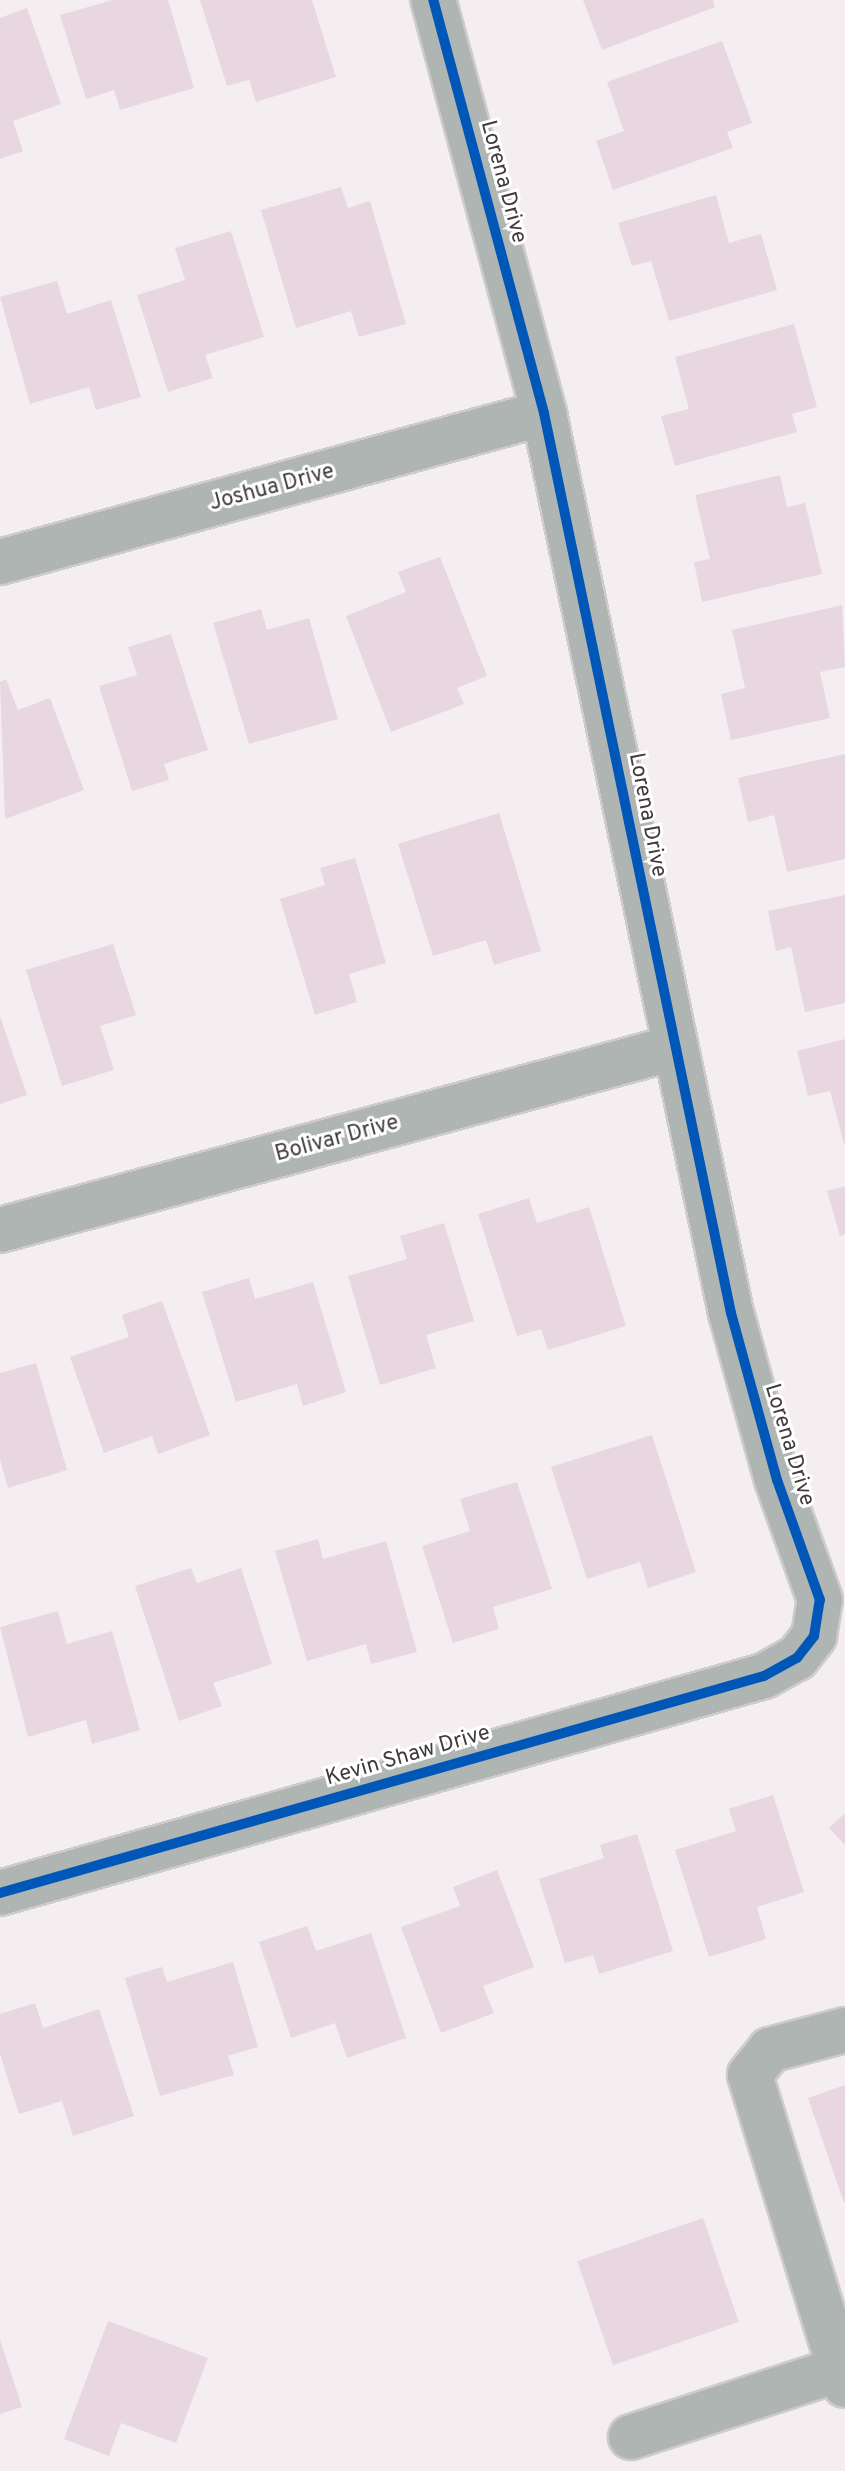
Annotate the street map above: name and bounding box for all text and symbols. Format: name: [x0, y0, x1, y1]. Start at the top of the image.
street label: Lorena Drive: [474, 118, 532, 246]
street label: Joshua Drive: [207, 459, 337, 517]
street label: Lorena Drive: [622, 751, 672, 879]
street label: Bolivar Drive: [272, 1110, 402, 1168]
street label: Lorena Drive: [758, 1381, 820, 1509]
street label: Kevin Shaw Drive: [323, 1720, 493, 1792]

